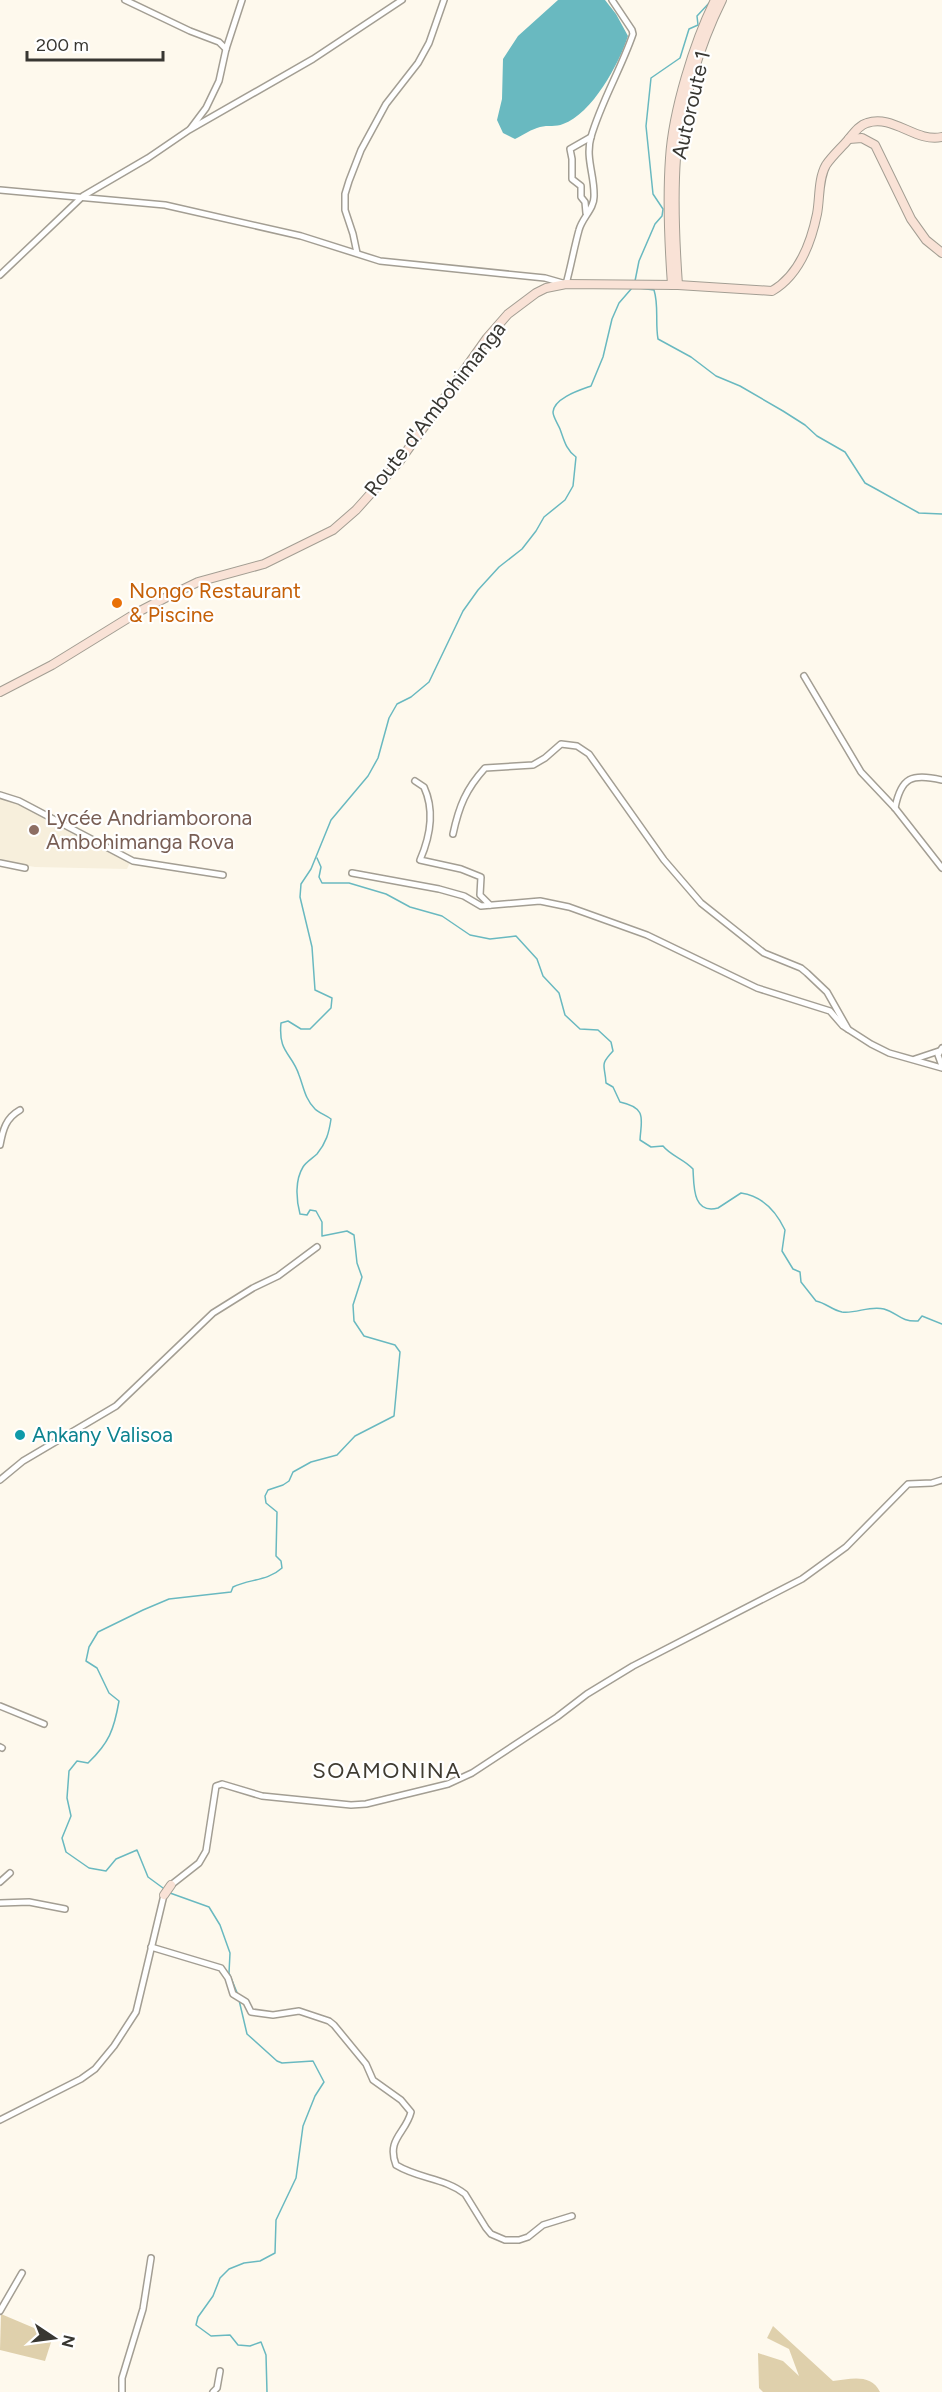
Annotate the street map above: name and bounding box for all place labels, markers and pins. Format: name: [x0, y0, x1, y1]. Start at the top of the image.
place label: Nongo Restaurant & Piscine: [129, 578, 301, 627]
marker: Nongo Restaurant & Piscine: [110, 596, 124, 610]
place label: Lycée Andriamborona Ambohimanga Rova: [46, 805, 252, 854]
marker: Lycée Andriamborona Ambohimanga Rova: [27, 823, 41, 837]
place label: Ankany Valisoa: [32, 1422, 173, 1447]
marker: Ankany Valisoa: [13, 1428, 27, 1442]

